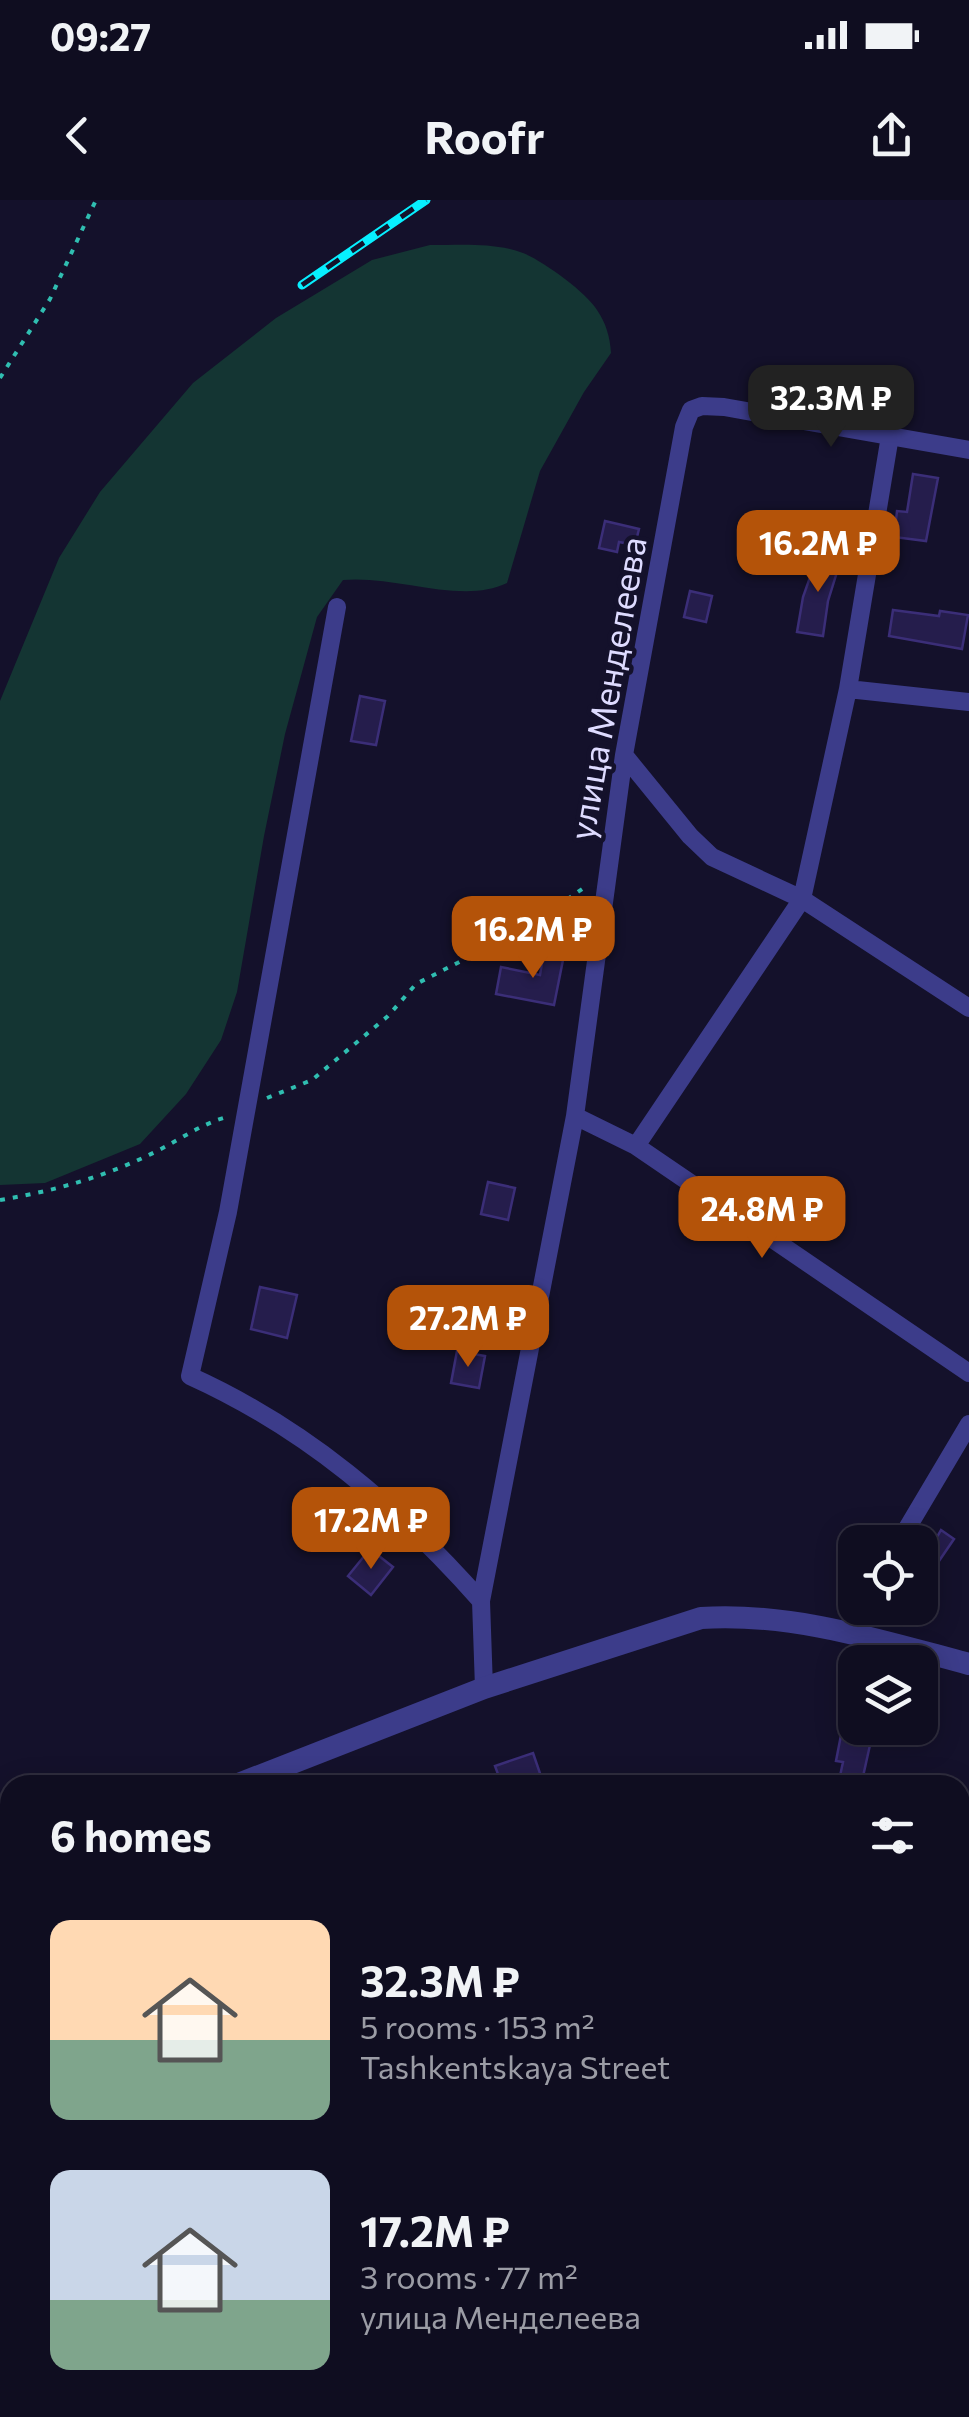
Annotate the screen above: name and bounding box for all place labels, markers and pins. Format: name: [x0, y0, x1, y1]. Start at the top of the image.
pin: 32.3M ₽: [739, 365, 923, 450]
pin: 16.2M ₽: [726, 510, 910, 595]
pin: 16.2M ₽: [441, 896, 625, 981]
pin: 24.8M ₽: [670, 1176, 854, 1261]
pin: 27.2M ₽: [376, 1285, 560, 1370]
pin: 17.2M ₽: [279, 1487, 463, 1572]

